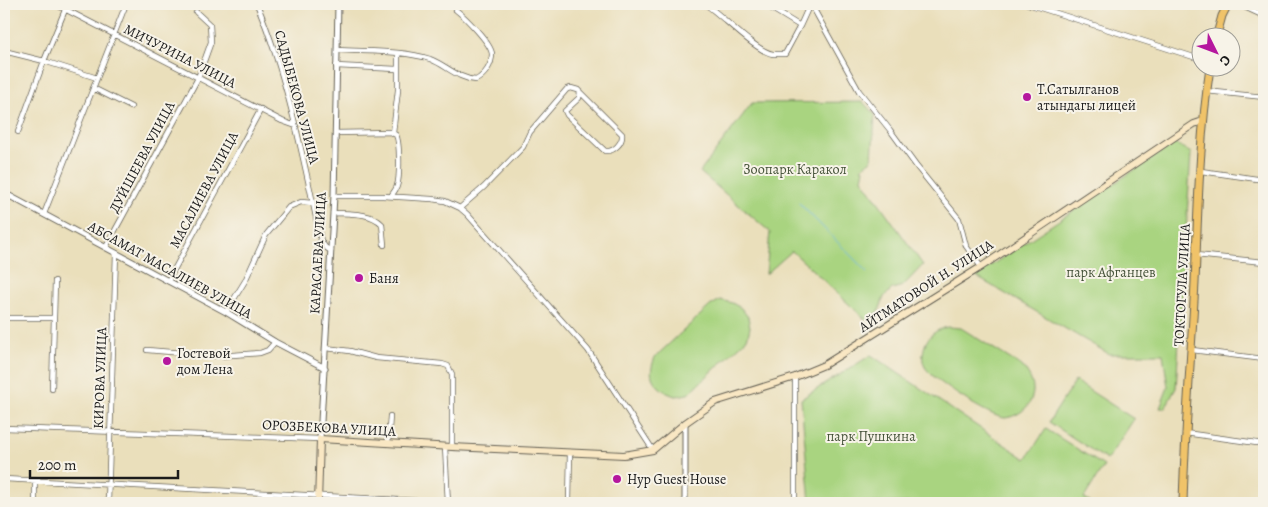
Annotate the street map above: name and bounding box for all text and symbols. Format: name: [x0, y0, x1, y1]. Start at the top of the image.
street label: МИЧУРИНА УЛИЦА: [121, 19, 240, 93]
street label: САДЫБЕКОВА УЛИЦА: [270, 28, 324, 167]
north arrow: [1190, 28, 1240, 78]
text: С: [1215, 51, 1235, 70]
place label: Т.Сатылганов атындагы лицей: [1037, 80, 1136, 115]
marker: Т.Сатылганов атындагы лицей: [1021, 91, 1033, 103]
street label: ДУЙШЕЕВА УЛИЦА: [105, 97, 180, 216]
street label: МАСАЛИЕВА УЛИЦА: [165, 128, 243, 252]
park label: Зоопарк Каракол: [743, 160, 847, 179]
street label: КАРАСАЕВА УЛИЦА: [305, 191, 331, 314]
street label: АБСАМАТ МАСАЛИЕВ УЛИЦА: [84, 216, 256, 324]
street label: ТОКТОГУЛА УЛИЦА: [1169, 222, 1195, 347]
street label: АЙТМАТОВОЙ Н. УЛИЦА: [854, 235, 997, 337]
park label: парк Афганцев: [1066, 263, 1156, 282]
place label: Баня: [369, 269, 399, 288]
marker: Баня: [353, 272, 365, 284]
street label: КИРОВА УЛИЦА: [89, 326, 111, 429]
place label: Гостевой дом Лена: [176, 344, 233, 379]
marker: Гостевой дом Лена: [161, 355, 173, 367]
street label: ОРОЗБЕКОВА УЛИЦА: [262, 415, 397, 441]
park label: парк Пушкина: [826, 427, 916, 446]
scale bar: [30, 447, 178, 479]
text: 200 m: [38, 455, 77, 475]
place label: Нур Guest House: [627, 470, 726, 489]
marker: Нур Guest House: [611, 473, 623, 485]

